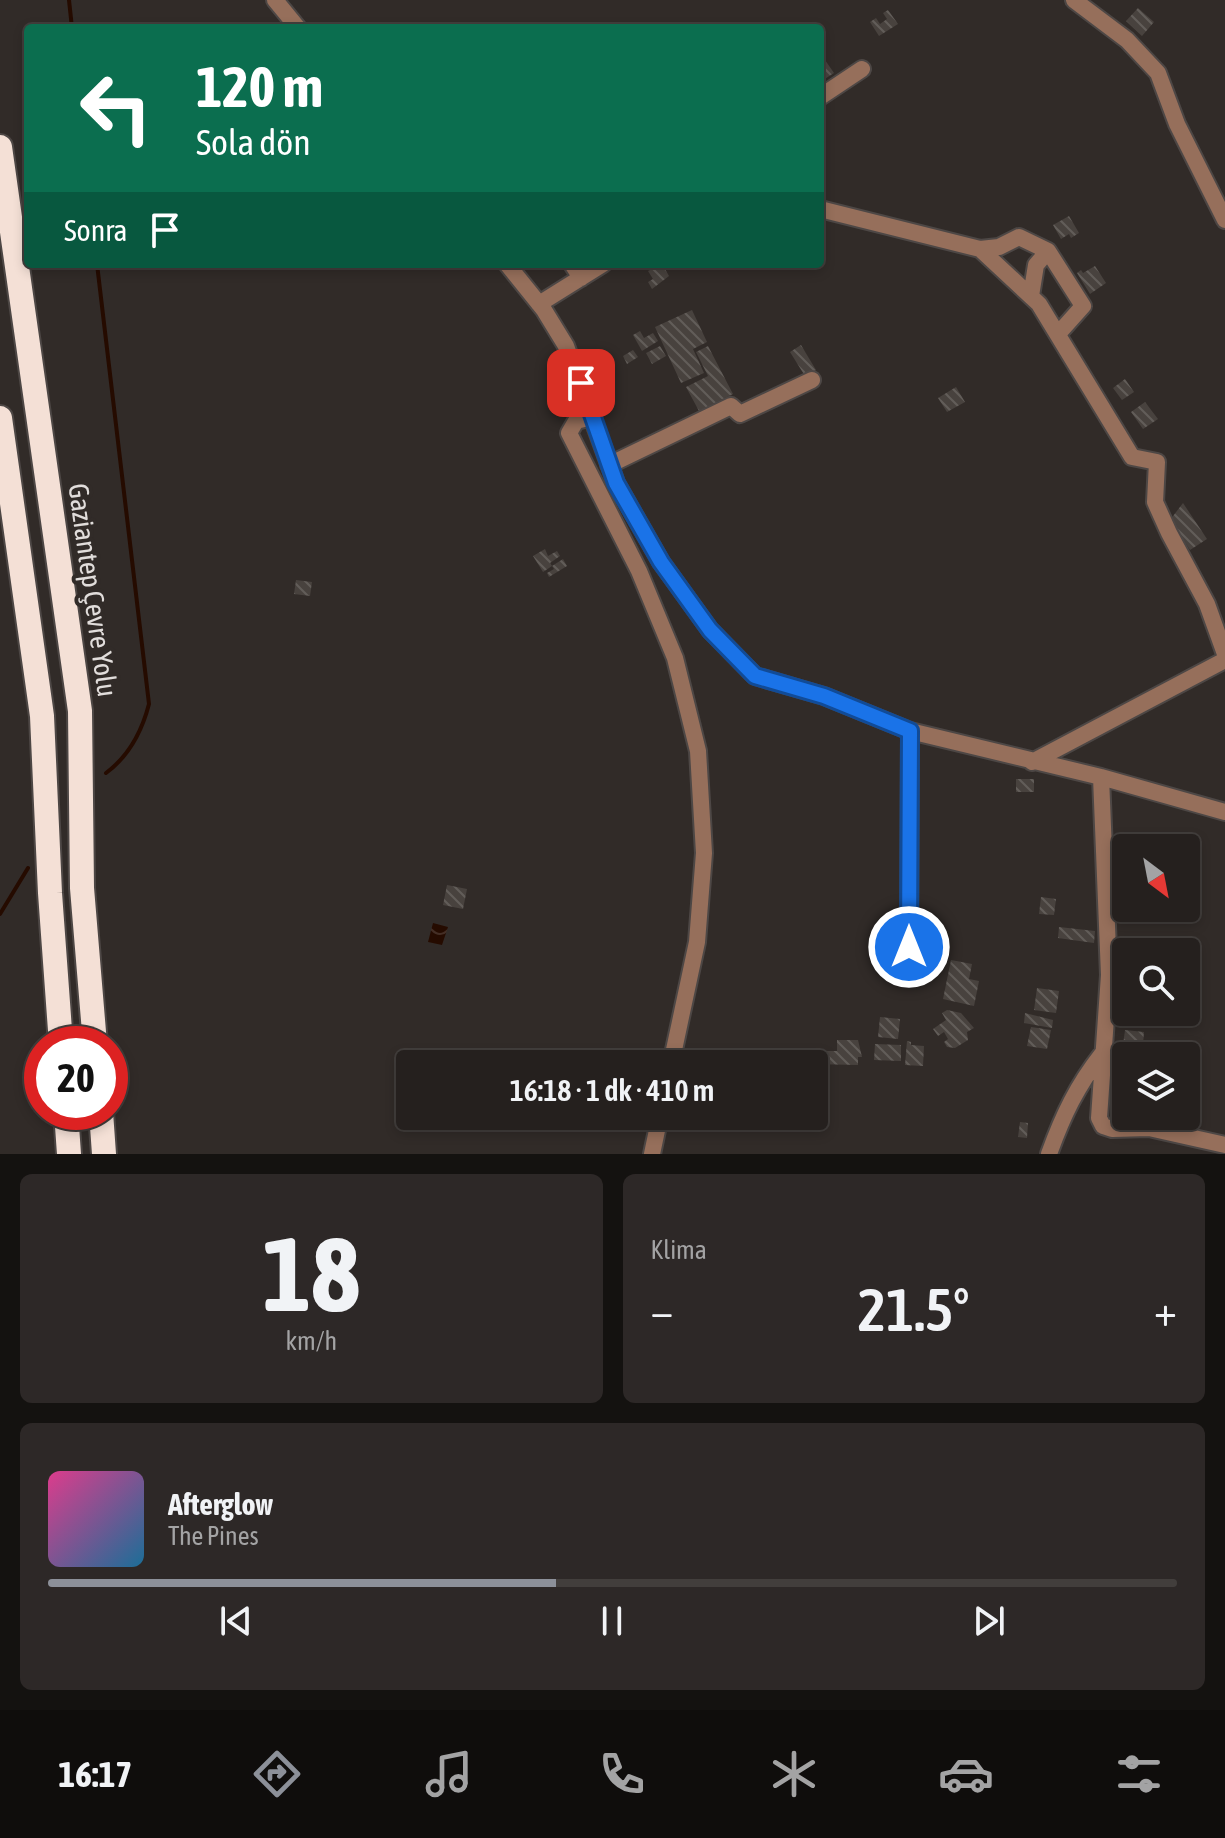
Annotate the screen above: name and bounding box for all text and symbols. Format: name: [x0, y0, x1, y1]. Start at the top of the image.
text: 120 m: [196, 55, 323, 119]
icon: left: [64, 56, 168, 160]
text: Sola dön: [196, 121, 311, 163]
icon: arrive: [143, 208, 187, 252]
text: Sonra: [64, 213, 127, 247]
pin: [547, 349, 615, 417]
icon: arrive: [559, 361, 603, 405]
street label: Gaziantep Çevre Yolu: [62, 481, 124, 699]
north arrow: [1112, 834, 1200, 922]
map controls: [1112, 834, 1200, 1130]
position arrow: [867, 905, 951, 989]
button: search: [1112, 938, 1200, 1026]
speed limit sign: 20: [24, 1026, 128, 1130]
button: layers: [1112, 1042, 1200, 1130]
text: 16:18 · 1 dk · 410 m: [510, 1073, 714, 1107]
text: 18: [262, 1214, 360, 1333]
text: Klima: [651, 1235, 707, 1265]
text: 21.5°: [858, 1275, 970, 1344]
text: −: [651, 1285, 673, 1335]
text: +: [1154, 1285, 1177, 1335]
text: km/h: [285, 1326, 337, 1356]
text: Afterglow: [168, 1487, 273, 1521]
text: The Pines: [168, 1521, 259, 1551]
icon: previous: [214, 1599, 258, 1643]
icon: pause: [590, 1599, 634, 1643]
icon: next: [967, 1599, 1011, 1643]
icon: directions: [249, 1746, 305, 1802]
icon: music: [421, 1746, 477, 1802]
icon: phone: [594, 1746, 650, 1802]
icon: climate: [766, 1746, 822, 1802]
icon: car: [938, 1746, 994, 1802]
icon: filters: [1111, 1746, 1167, 1802]
text: 16:17: [58, 1753, 132, 1795]

